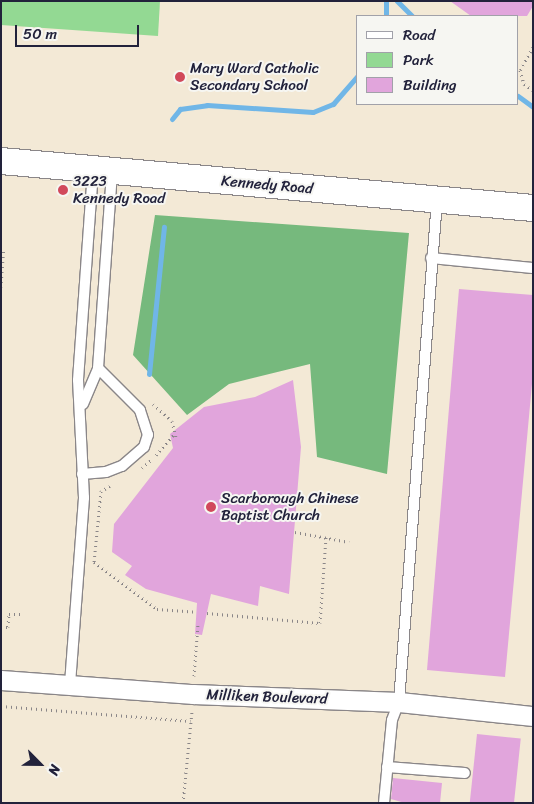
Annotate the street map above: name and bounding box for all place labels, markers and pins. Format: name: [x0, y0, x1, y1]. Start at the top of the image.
place label: Mary Ward Catholic Secondary School: [190, 59, 319, 94]
marker: Mary Ward Catholic Secondary School: [174, 71, 186, 83]
place label: 3223 Kennedy Road: [73, 172, 165, 207]
marker: 3223 Kennedy Road: [57, 184, 69, 196]
place label: Scarborough Chinese Baptist Church: [221, 489, 359, 524]
marker: Scarborough Chinese Baptist Church: [205, 501, 217, 513]

